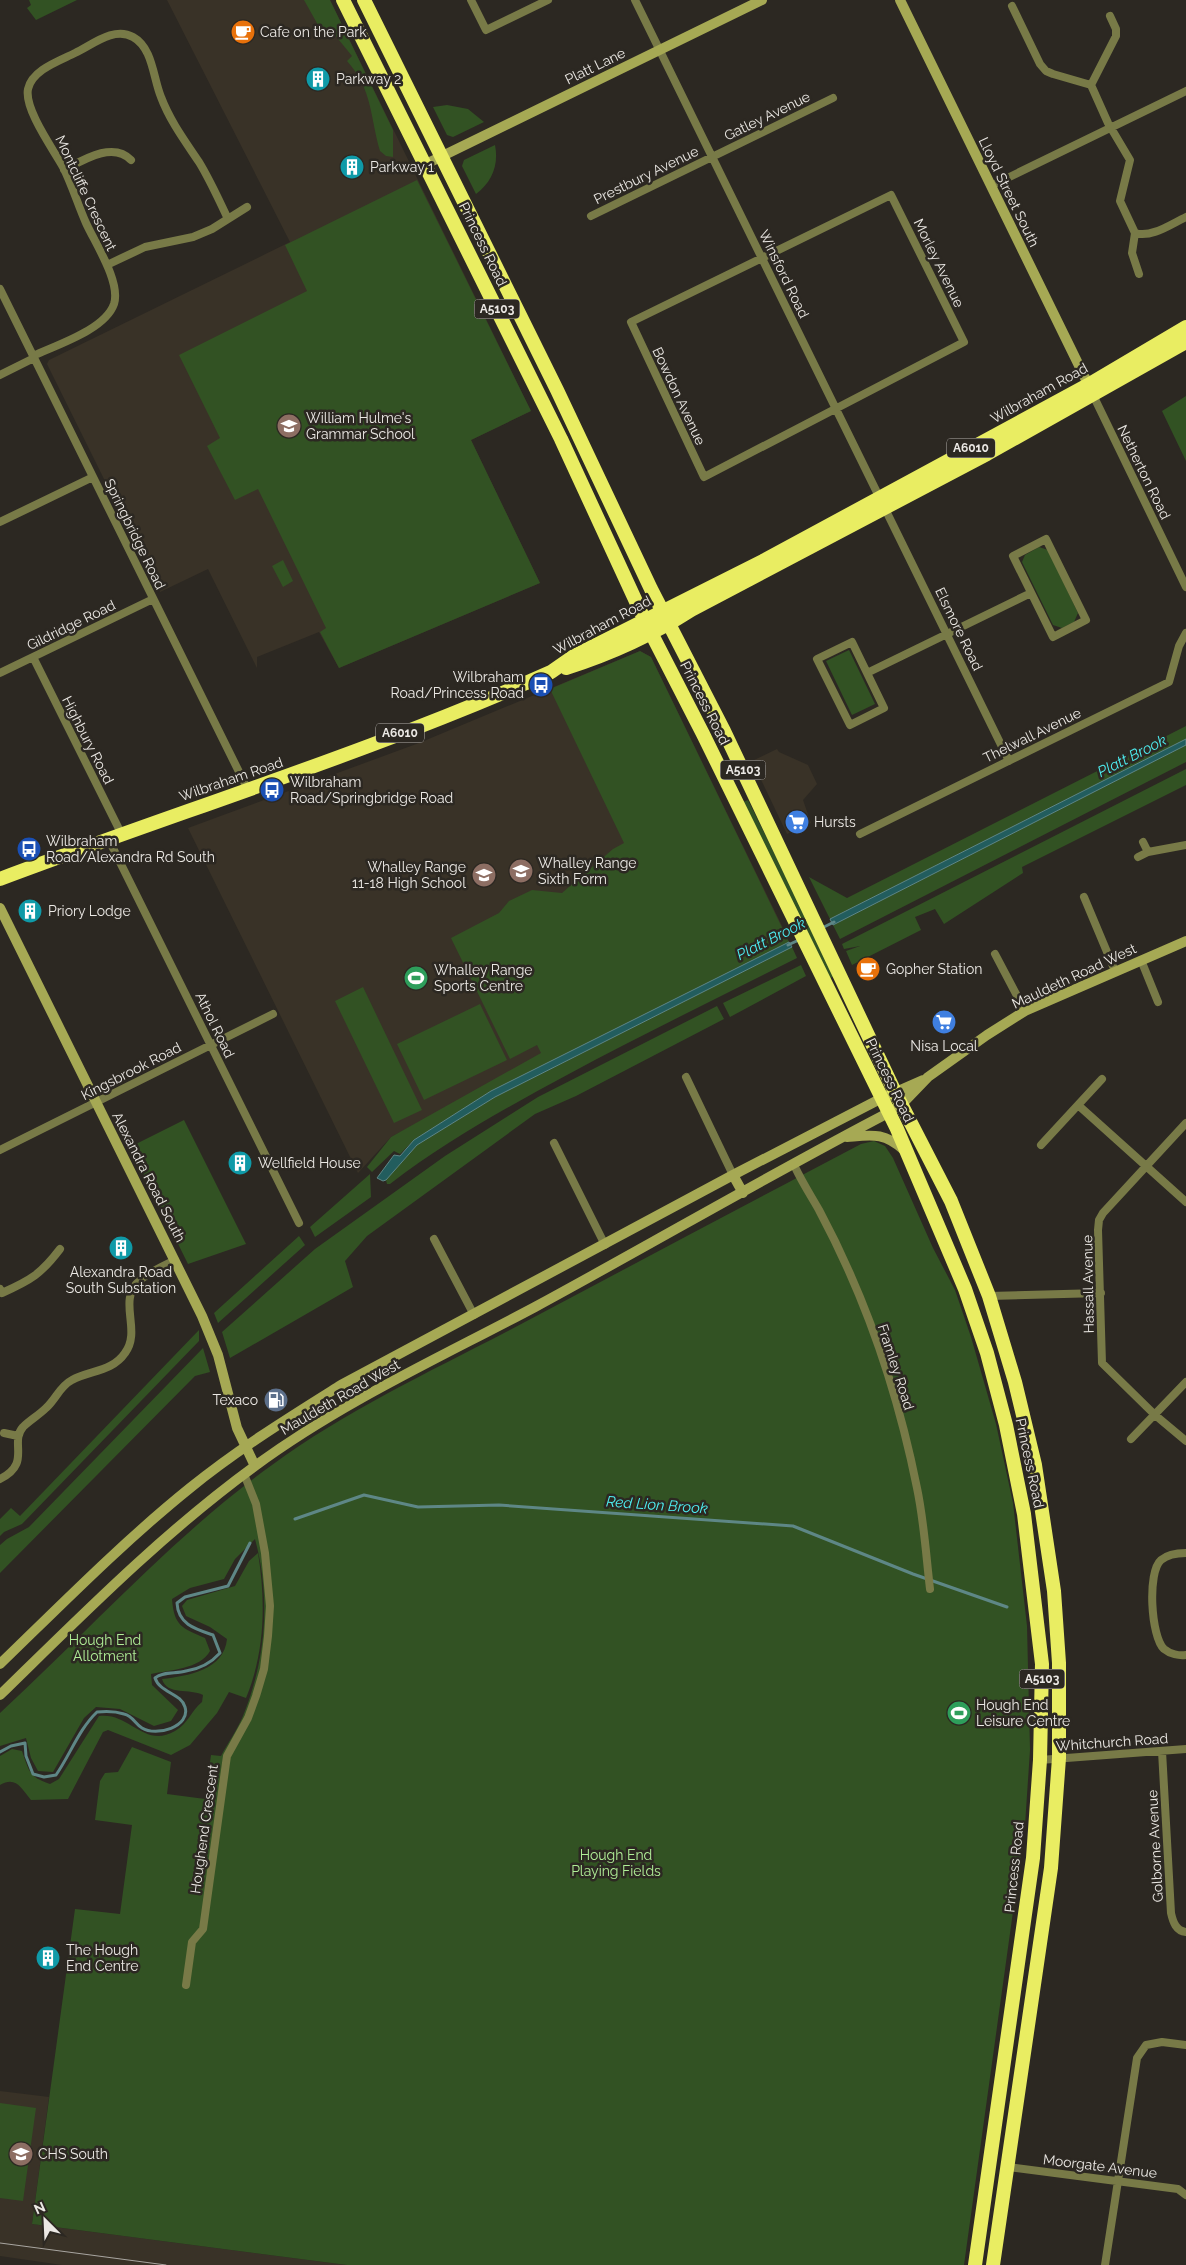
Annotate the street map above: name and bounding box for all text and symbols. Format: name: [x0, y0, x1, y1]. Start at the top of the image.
cafe icon: Cafe on the Park: [230, 19, 256, 45]
place label: Cafe on the Park: [260, 24, 367, 40]
street label: Platt Lane: [562, 45, 628, 87]
building icon: Parkway 2: [305, 66, 331, 92]
place label: Parkway 2: [336, 71, 401, 87]
street label: Gatley Avenue: [721, 88, 813, 144]
street label: Montcliffe Crescent: [52, 133, 120, 253]
street label: Lloyd Street South: [976, 135, 1042, 249]
street label: Prestbury Avenue: [591, 143, 701, 207]
building icon: Parkway 1: [339, 154, 365, 180]
place label: Parkway 1: [370, 159, 434, 175]
street label: Princess Road: [456, 199, 510, 289]
street label: Morley Avenue: [911, 216, 967, 310]
street label: Winsford Road: [756, 227, 812, 321]
road number: A5103: [474, 300, 520, 318]
street label: Bowdon Avenue: [649, 345, 709, 447]
street label: Wilbraham Road: [988, 360, 1090, 426]
place label: William Hulme's Grammar School: [306, 410, 415, 442]
school or university icon: William Hulme's Grammar School: [276, 413, 302, 439]
street label: Netherton Road: [1114, 422, 1174, 522]
road number: A6010: [947, 438, 995, 458]
street label: Springbridge Road: [101, 476, 169, 592]
street label: Elsmore Road: [932, 585, 986, 673]
street label: Wilbraham Road: [550, 592, 654, 658]
street label: Gildridge Road: [24, 597, 118, 653]
street label: Princess Road: [677, 659, 733, 747]
place label: Wilbraham Road/Princess Road: [391, 669, 524, 701]
bus stop icon: Wilbraham Road/Princess Road: [528, 672, 554, 698]
street label: Highbury Road: [59, 693, 117, 787]
street label: Thelwall Avenue: [981, 704, 1083, 766]
road number: A6010: [376, 724, 424, 742]
water label: Platt Brook: [1095, 731, 1169, 781]
street label: Wilbraham Road: [177, 754, 285, 804]
road number: A5103: [720, 760, 766, 780]
place label: Wilbraham Road/Springbridge Road: [290, 774, 453, 806]
bus stop icon: Wilbraham Road/Springbridge Road: [259, 777, 285, 803]
supermarket icon: Hursts: [784, 809, 810, 835]
place label: Hursts: [814, 814, 856, 830]
place label: Wilbraham Road/Alexandra Rd South: [46, 833, 215, 865]
bus stop icon: Wilbraham Road/Alexandra Rd South: [16, 836, 42, 862]
place label: Whalley Range Sixth Form: [538, 855, 637, 887]
school or university icon: Whalley Range Sixth Form: [508, 858, 534, 884]
place label: Whalley Range 11-18 High School: [352, 859, 466, 891]
school or university icon: Whalley Range 11-18 High School: [471, 862, 497, 888]
building icon: Priory Lodge: [17, 898, 43, 924]
place label: Priory Lodge: [48, 903, 131, 919]
water label: Platt Brook: [734, 914, 808, 964]
street label: Mauldeth Road West: [1009, 940, 1139, 1012]
cafe icon: Gopher Station: [855, 956, 881, 982]
place label: Gopher Station: [886, 961, 982, 977]
place label: Whalley Range Sports Centre: [434, 962, 533, 994]
sports icon: Whalley Range Sports Centre: [403, 965, 429, 991]
street label: Athol Road: [192, 990, 238, 1060]
supermarket icon: Nisa Local: [931, 1009, 957, 1035]
street label: Princess Road: [863, 1035, 917, 1125]
place label: Nisa Local: [910, 1038, 978, 1054]
street label: Kingsbrook Road: [78, 1039, 184, 1103]
street label: Alexandra Road South: [109, 1109, 189, 1245]
building icon: Wellfield House: [227, 1150, 253, 1176]
place label: Wellfield House: [258, 1155, 361, 1171]
building icon: Alexandra Road South Substation: [108, 1235, 134, 1261]
street label: Hassall Avenue: [1079, 1235, 1097, 1333]
place label: Alexandra Road South Substation: [66, 1264, 176, 1296]
street label: Framley Road: [875, 1322, 917, 1412]
street label: Mauldeth Road West: [277, 1356, 403, 1438]
fuel station icon: Texaco: [263, 1387, 289, 1413]
place label: Texaco: [213, 1392, 258, 1408]
street label: Princess Road: [1013, 1417, 1047, 1509]
water label: Red Lion Brook: [605, 1492, 709, 1518]
park label: Hough End Allotment: [69, 1632, 141, 1664]
road number: A5103: [1020, 1670, 1064, 1688]
place label: Hough End Leisure Centre: [976, 1697, 1070, 1729]
sports icon: Hough End Leisure Centre: [946, 1700, 972, 1726]
street label: Whitchurch Road: [1055, 1730, 1169, 1754]
street label: Houghend Crescent: [187, 1763, 221, 1895]
street label: Golborne Avenue: [1144, 1789, 1166, 1903]
street label: Princess Road: [1001, 1821, 1027, 1913]
park label: Hough End Playing Fields: [571, 1847, 661, 1879]
place label: The Hough End Centre: [66, 1942, 138, 1974]
building icon: The Hough End Centre: [35, 1945, 61, 1971]
school or university icon: CHS South: [8, 2141, 34, 2167]
place label: CHS South: [38, 2146, 108, 2162]
street label: Moorgate Avenue: [1042, 2151, 1158, 2181]
north arrow: [20, 2195, 70, 2245]
text: N: [32, 2199, 48, 2218]

